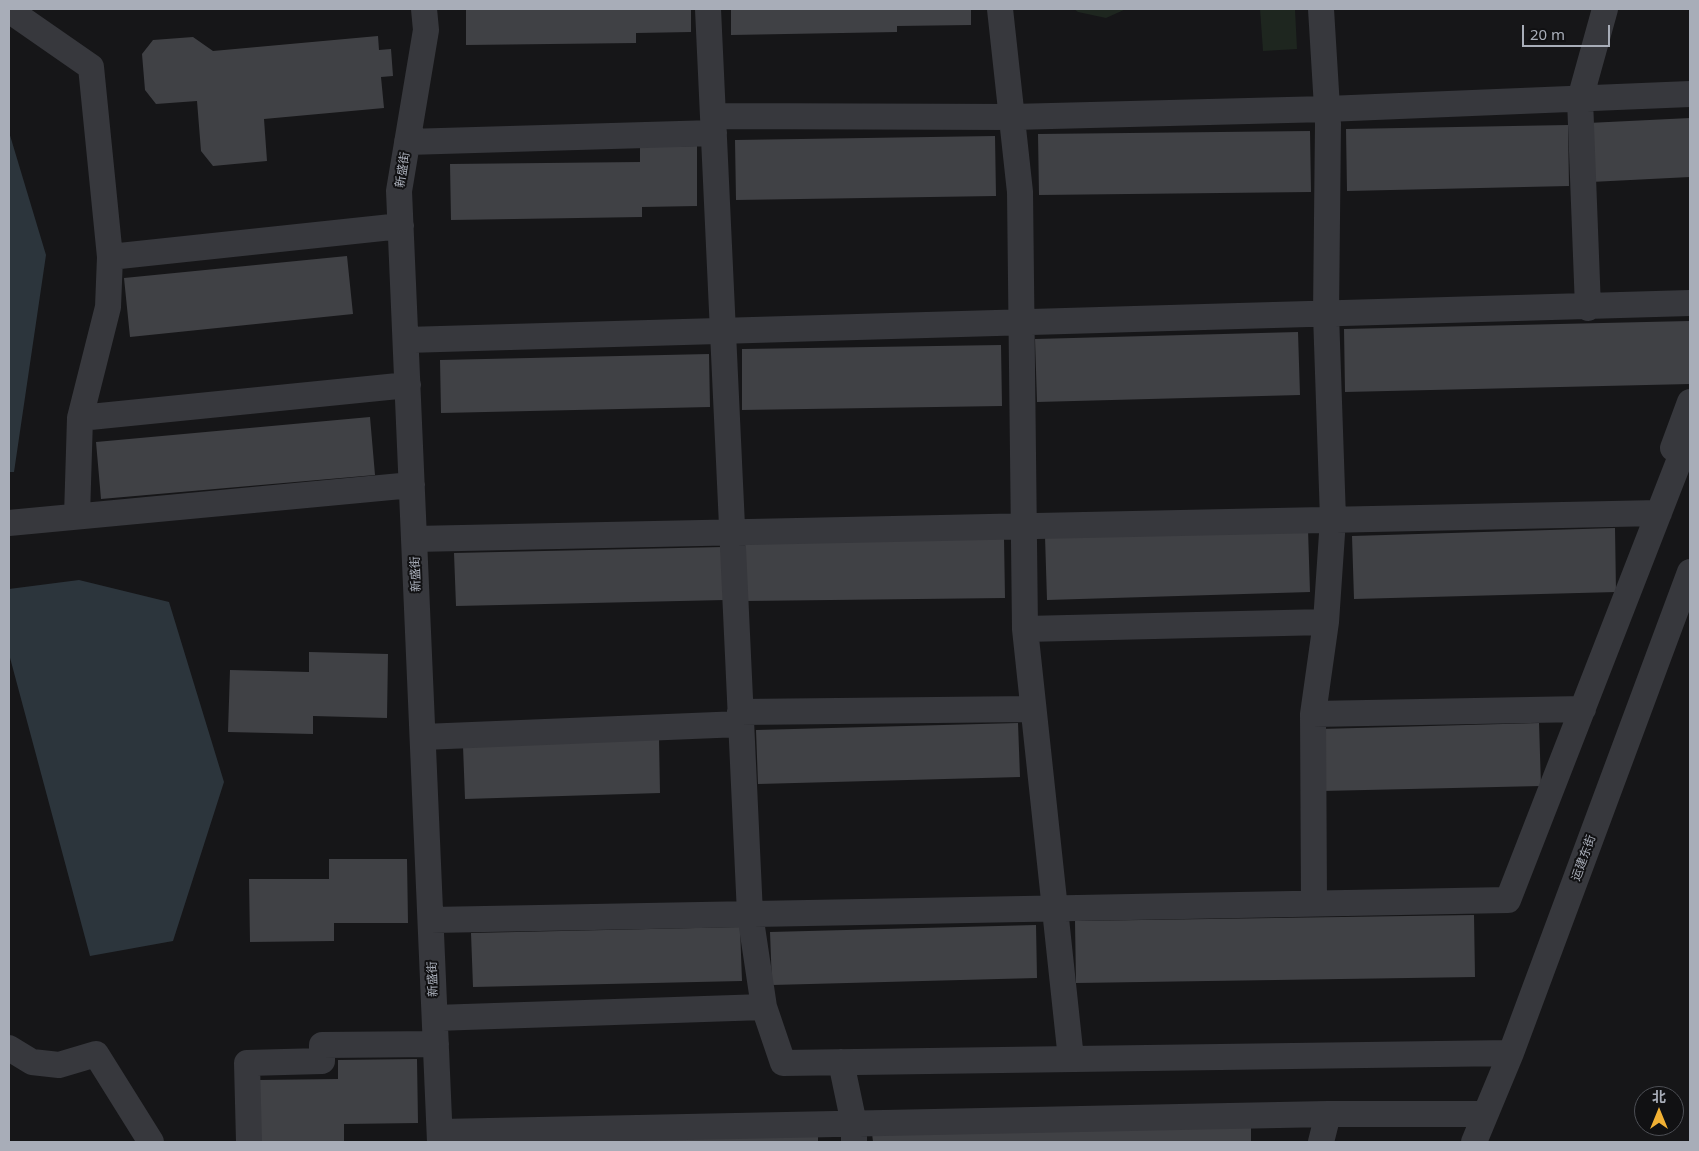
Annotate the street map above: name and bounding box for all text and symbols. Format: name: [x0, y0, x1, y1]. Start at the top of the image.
scale bar: [1524, 15, 1612, 47]
text: 20 m: [1530, 24, 1565, 44]
street label: 新盛街: [393, 151, 413, 189]
street label: 新盛街: [408, 556, 424, 592]
street label: 运建东街: [1569, 833, 1599, 883]
street label: 新盛街: [425, 961, 441, 997]
north arrow: [1634, 1086, 1684, 1136]
text: 北: [1652, 1087, 1666, 1106]

